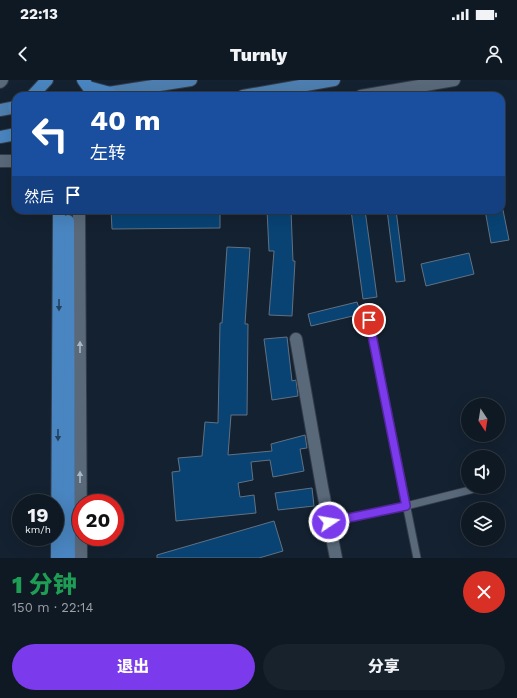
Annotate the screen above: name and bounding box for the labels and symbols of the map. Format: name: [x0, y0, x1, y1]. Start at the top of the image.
one-way arrow: [56, 299, 62, 312]
pin: [352, 303, 386, 337]
one-way arrow: [77, 340, 83, 353]
north arrow: [461, 398, 505, 442]
one-way arrow: [55, 429, 61, 442]
one-way arrow: [77, 470, 83, 483]
speed limit sign: 20: [72, 494, 124, 546]
position arrow: [308, 501, 350, 543]

